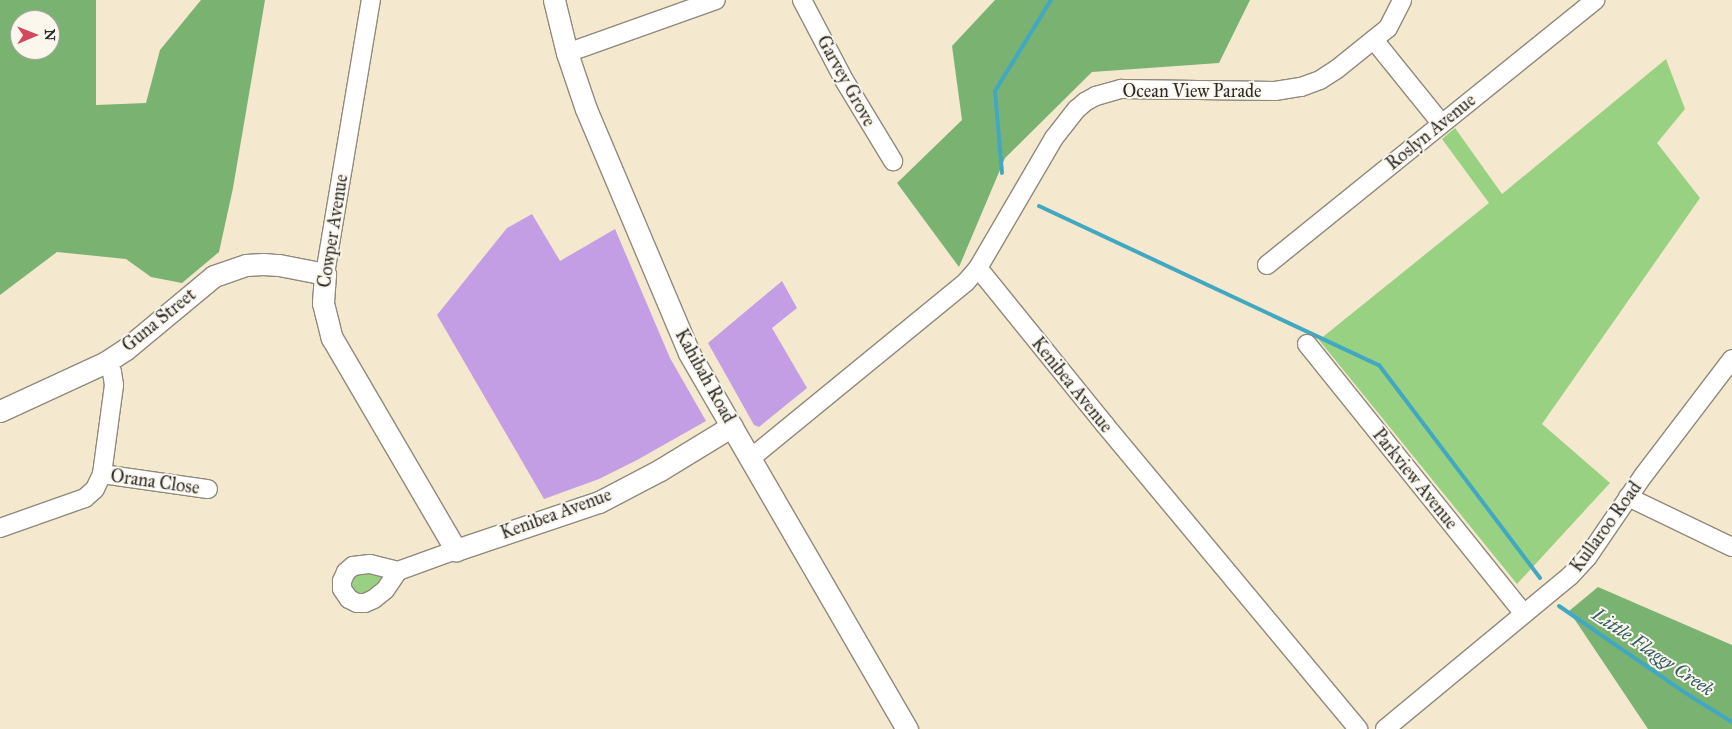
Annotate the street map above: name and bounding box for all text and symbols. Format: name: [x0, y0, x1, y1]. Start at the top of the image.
north arrow: [10, 10, 60, 60]
text: N: [41, 29, 58, 41]
street label: Garvey Grove: [812, 32, 880, 130]
street label: Ocean View Parade: [1122, 80, 1262, 102]
street label: Roslyn Avenue: [1382, 89, 1480, 175]
street label: Cowper Avenue: [313, 173, 353, 289]
street label: Guna Street: [118, 284, 200, 356]
street label: Kahibah Road: [670, 325, 740, 427]
street label: Kenibea Avenue: [1027, 333, 1117, 437]
street label: Parkview Avenue: [1368, 424, 1462, 534]
street label: Orana Close: [109, 465, 201, 499]
street label: Kullaroo Road: [1566, 477, 1646, 577]
street label: Kenibea Avenue: [498, 484, 614, 544]
water label: Little Flaggy Creek: [1588, 603, 1718, 701]

